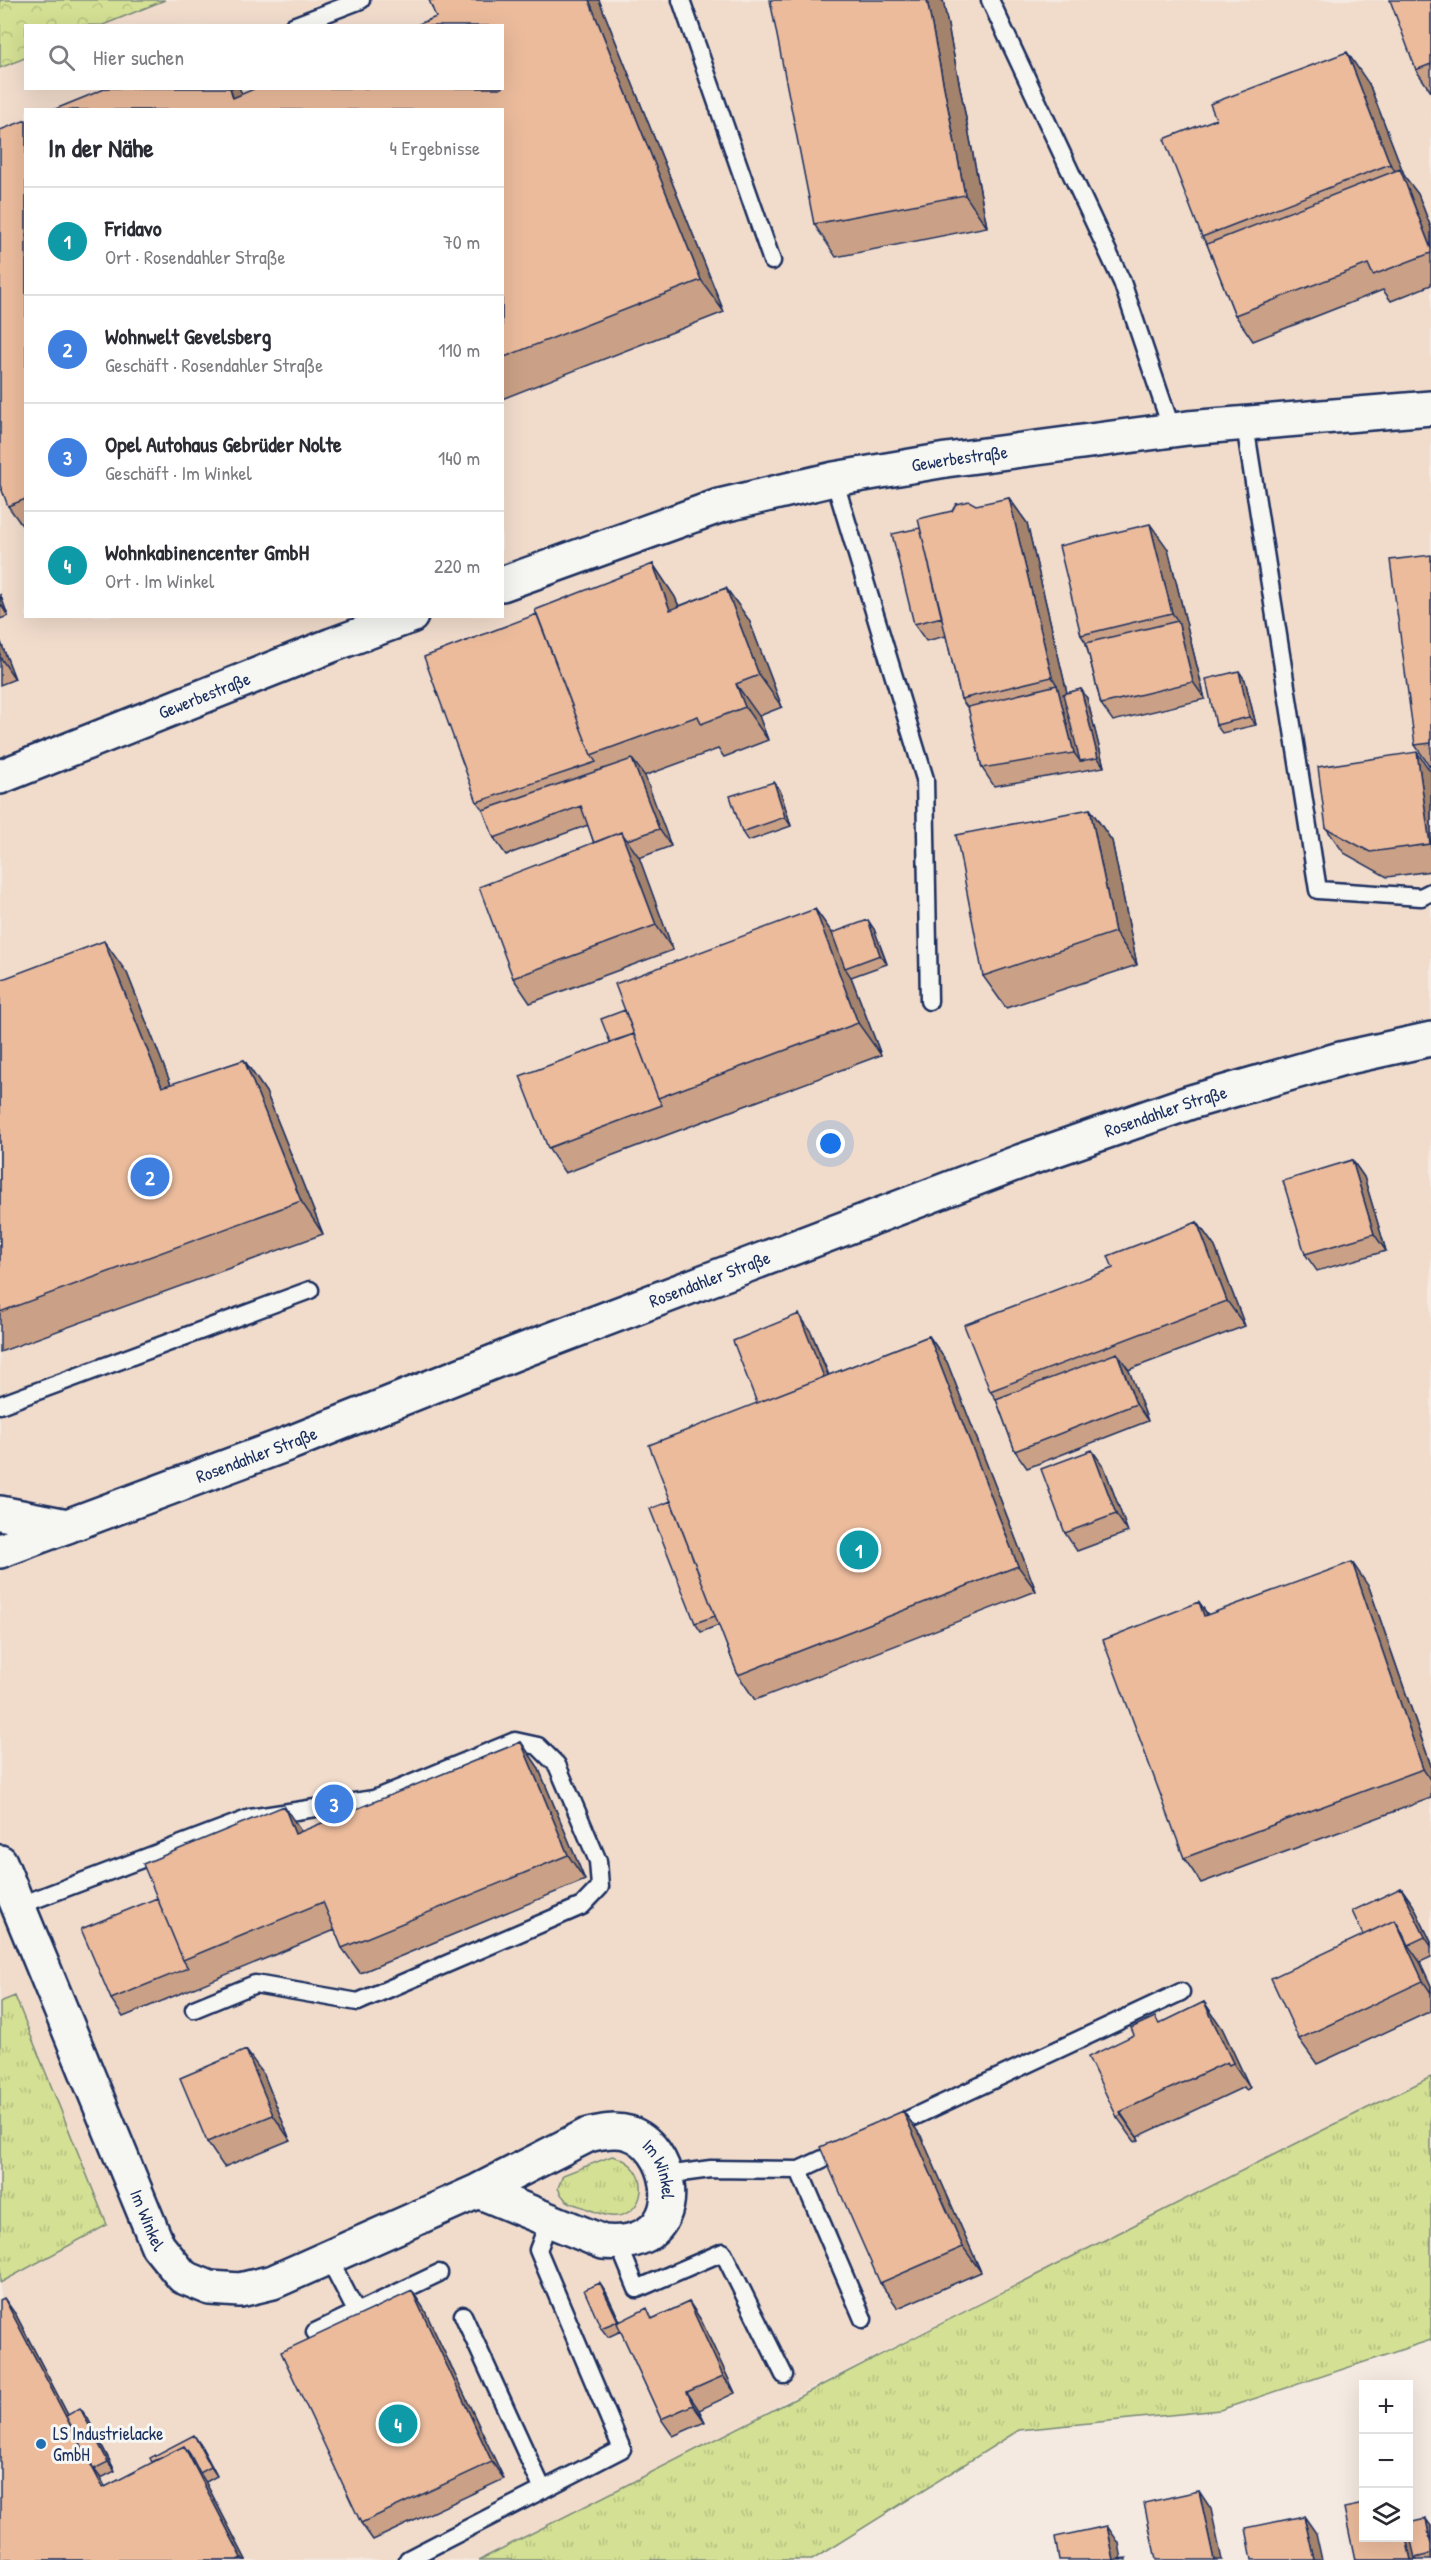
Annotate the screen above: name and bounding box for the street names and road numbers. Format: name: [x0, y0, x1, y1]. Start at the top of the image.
street label: Gewerbestraße: [910, 439, 1009, 478]
street label: Gewerbestraße: [155, 666, 254, 725]
street label: Rosendahler Straße: [1101, 1079, 1230, 1143]
street label: Rosendahler Straße: [646, 1245, 774, 1313]
street label: Rosendahler Straße: [192, 1420, 321, 1489]
street label: Im Winkel: [637, 2133, 681, 2200]
street label: Im Winkel: [124, 2186, 170, 2256]

